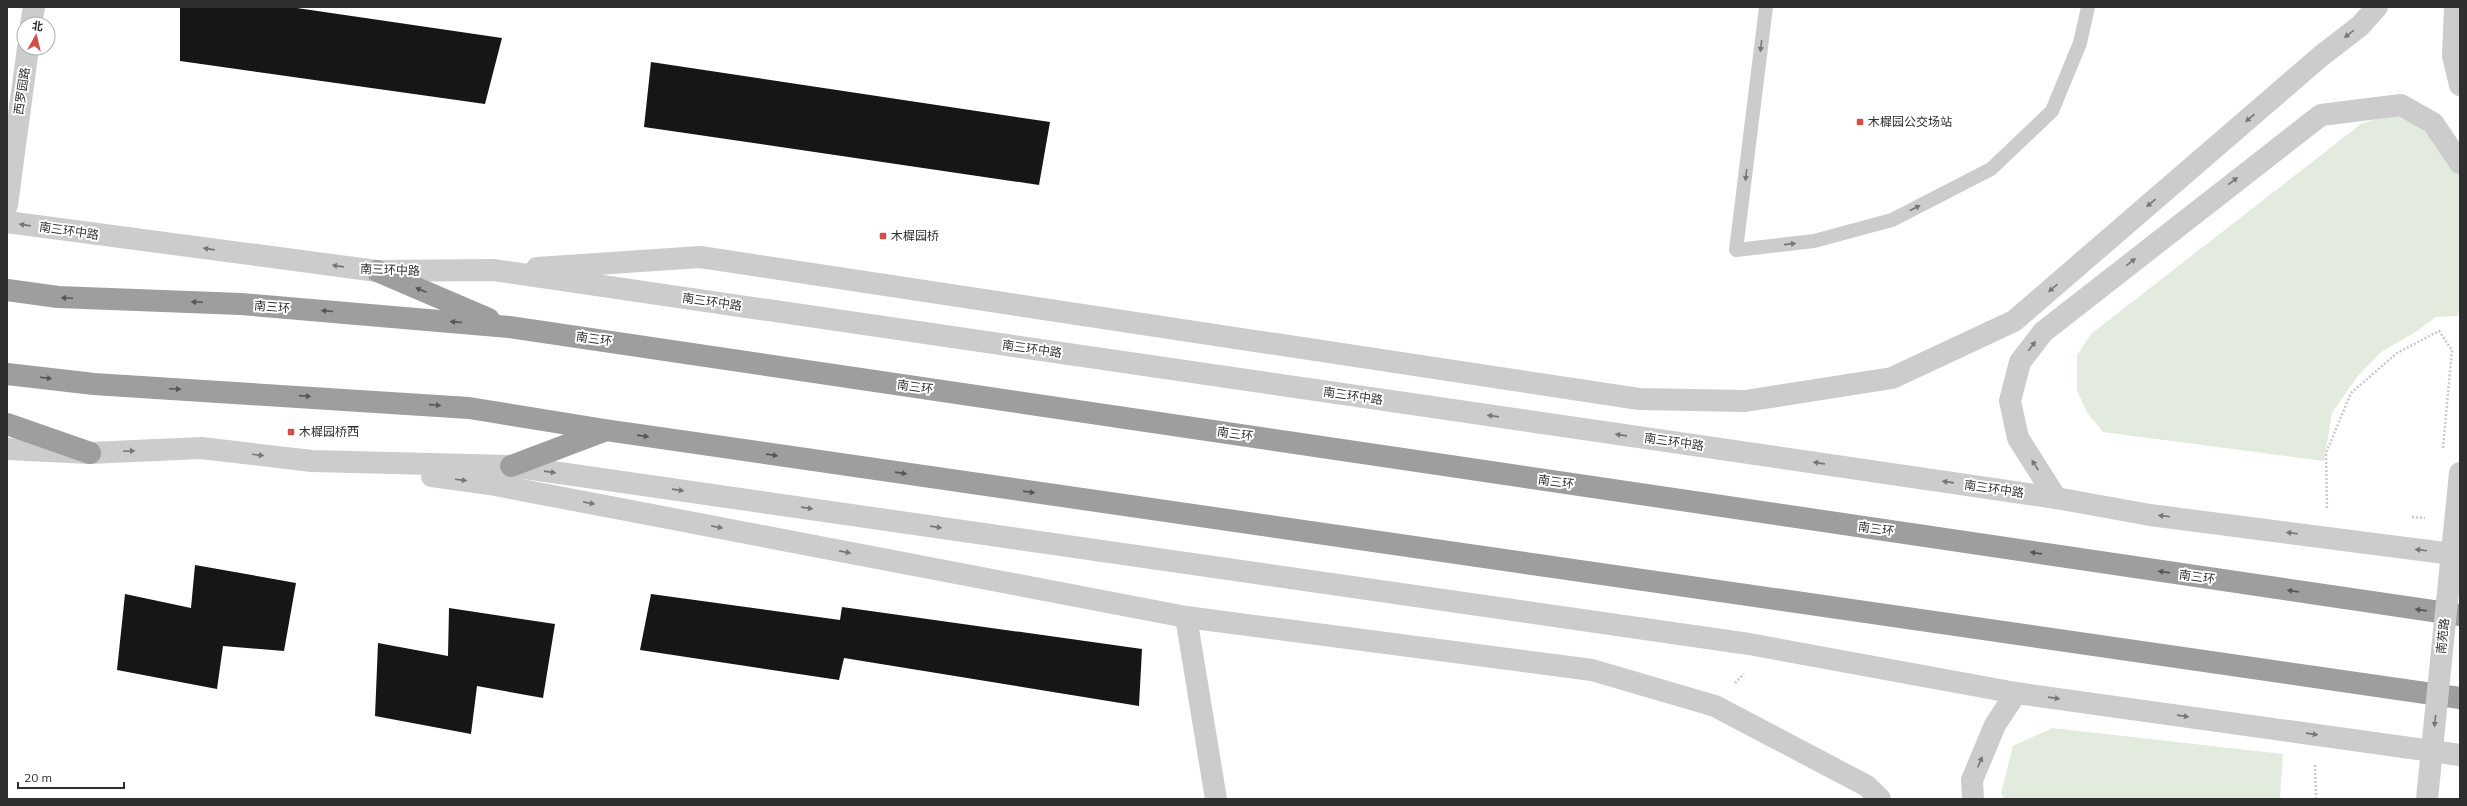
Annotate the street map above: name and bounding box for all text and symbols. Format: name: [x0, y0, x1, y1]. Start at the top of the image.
north arrow: [16, 16, 56, 56]
text: 北: [31, 18, 44, 34]
one-way arrow: [2344, 30, 2355, 39]
one-way arrow: [1758, 40, 1765, 52]
street label: 西罗园路: [11, 66, 32, 116]
one-way arrow: [2245, 113, 2254, 122]
place label: 木樨园公交场站: [1868, 114, 1952, 129]
marker: 木樨园公交场站: [1855, 117, 1865, 127]
one-way arrow: [1742, 169, 1749, 181]
one-way arrow: [2227, 177, 2238, 186]
one-way arrow: [2146, 198, 2156, 207]
one-way arrow: [1909, 205, 1920, 211]
street label: 南三环中路: [38, 219, 100, 242]
one-way arrow: [19, 222, 31, 228]
place label: 木樨园桥: [891, 228, 939, 243]
marker: 木樨园桥: [878, 231, 888, 241]
one-way arrow: [1784, 241, 1796, 247]
one-way arrow: [203, 246, 215, 252]
one-way arrow: [2125, 257, 2136, 266]
street label: 南三环中路: [360, 261, 420, 278]
one-way arrow: [332, 263, 344, 269]
one-way arrow: [2047, 283, 2058, 292]
one-way arrow: [416, 287, 427, 293]
street label: 南三环中路: [681, 290, 743, 313]
one-way arrow: [61, 294, 73, 301]
street label: 南三环: [253, 297, 291, 316]
one-way arrow: [191, 299, 203, 306]
one-way arrow: [321, 308, 333, 315]
one-way arrow: [450, 319, 462, 326]
street label: 南三环: [575, 329, 613, 348]
street label: 南三环中路: [1001, 337, 1063, 360]
one-way arrow: [2028, 341, 2036, 351]
one-way arrow: [40, 375, 52, 382]
street label: 南三环: [896, 377, 934, 396]
street label: 南三环中路: [1322, 384, 1384, 407]
one-way arrow: [169, 385, 181, 392]
one-way arrow: [299, 393, 311, 400]
one-way arrow: [429, 402, 441, 409]
one-way arrow: [1487, 413, 1499, 419]
place label: 木樨园桥西: [299, 424, 359, 439]
street label: 南三环: [1216, 424, 1254, 443]
marker: 木樨园桥西: [286, 427, 296, 437]
street label: 南三环中路: [1643, 430, 1705, 453]
one-way arrow: [1615, 432, 1627, 438]
one-way arrow: [637, 433, 649, 439]
one-way arrow: [123, 448, 136, 454]
one-way arrow: [252, 452, 264, 458]
one-way arrow: [766, 452, 778, 458]
one-way arrow: [1813, 460, 1825, 466]
one-way arrow: [2031, 460, 2039, 470]
one-way arrow: [543, 469, 556, 475]
one-way arrow: [895, 470, 907, 476]
street label: 南三环: [1537, 472, 1575, 491]
one-way arrow: [455, 477, 467, 483]
street label: 南三环中路: [1963, 477, 2025, 500]
one-way arrow: [1942, 479, 1954, 485]
one-way arrow: [672, 487, 684, 493]
one-way arrow: [1023, 489, 1035, 495]
one-way arrow: [583, 500, 596, 506]
one-way arrow: [801, 505, 813, 511]
one-way arrow: [2157, 513, 2170, 519]
street label: 南三环: [1857, 519, 1895, 538]
one-way arrow: [711, 524, 723, 530]
one-way arrow: [930, 524, 942, 530]
one-way arrow: [2286, 530, 2298, 536]
one-way arrow: [2415, 547, 2427, 553]
one-way arrow: [839, 549, 851, 555]
one-way arrow: [2030, 550, 2042, 556]
street label: 南三环: [2178, 567, 2216, 586]
one-way arrow: [2158, 569, 2170, 575]
one-way arrow: [2287, 588, 2299, 594]
one-way arrow: [2415, 607, 2427, 613]
street label: 南苑路: [2433, 617, 2452, 655]
one-way arrow: [2048, 695, 2060, 701]
one-way arrow: [2177, 713, 2189, 719]
one-way arrow: [2432, 715, 2438, 727]
one-way arrow: [2306, 731, 2318, 737]
one-way arrow: [1977, 756, 1983, 767]
scale bar: [18, 764, 124, 790]
text: 20 m: [24, 770, 52, 785]

